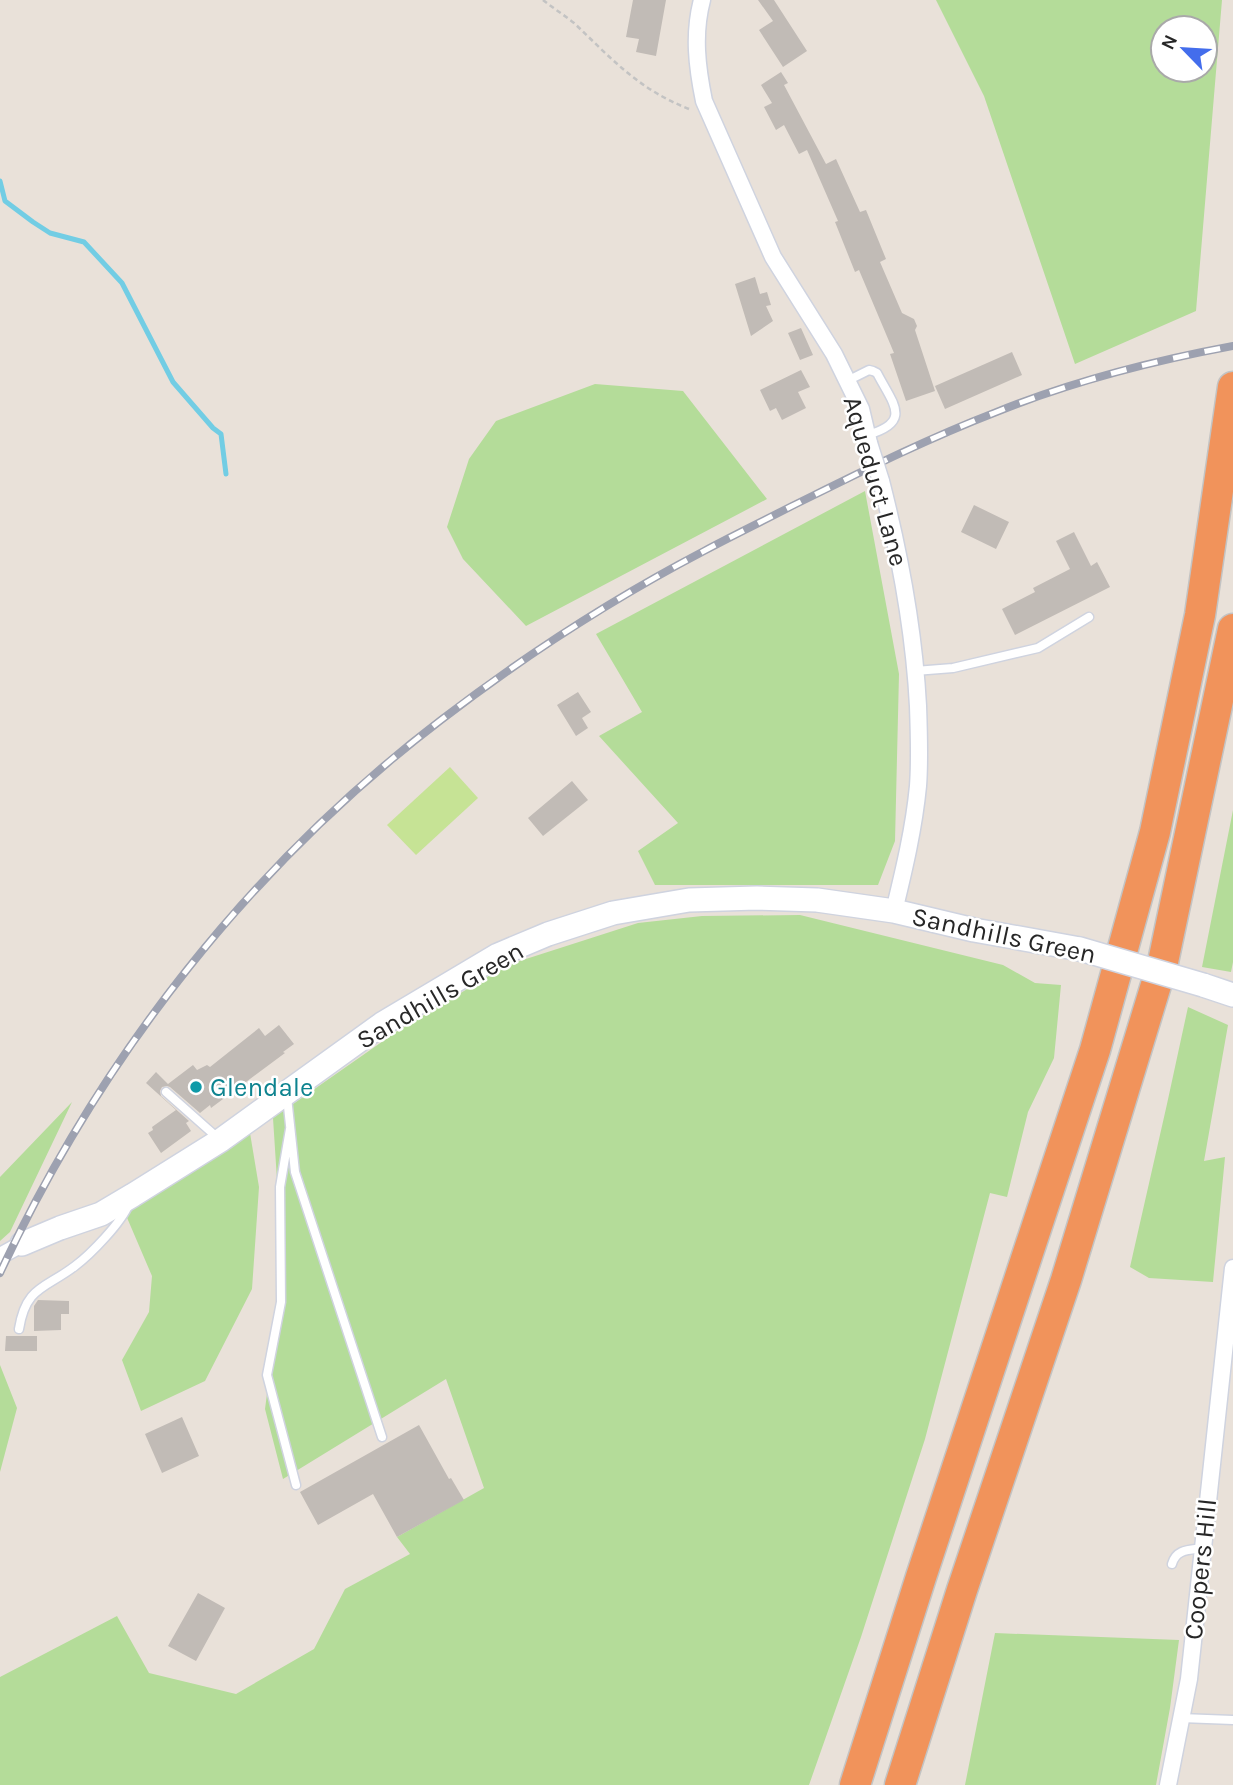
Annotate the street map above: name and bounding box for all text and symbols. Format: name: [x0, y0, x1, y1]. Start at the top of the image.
north arrow: [1149, 14, 1219, 84]
text: N: [1157, 31, 1182, 53]
street label: Aqueduct Lane: [836, 393, 915, 570]
street label: Sandhills Green: [909, 901, 1099, 970]
street label: Sandhills Green: [351, 935, 529, 1056]
place label: Glendale: [210, 1072, 313, 1103]
marker: Glendale: [188, 1079, 204, 1095]
street label: Coopers Hill: [1178, 1497, 1223, 1641]

